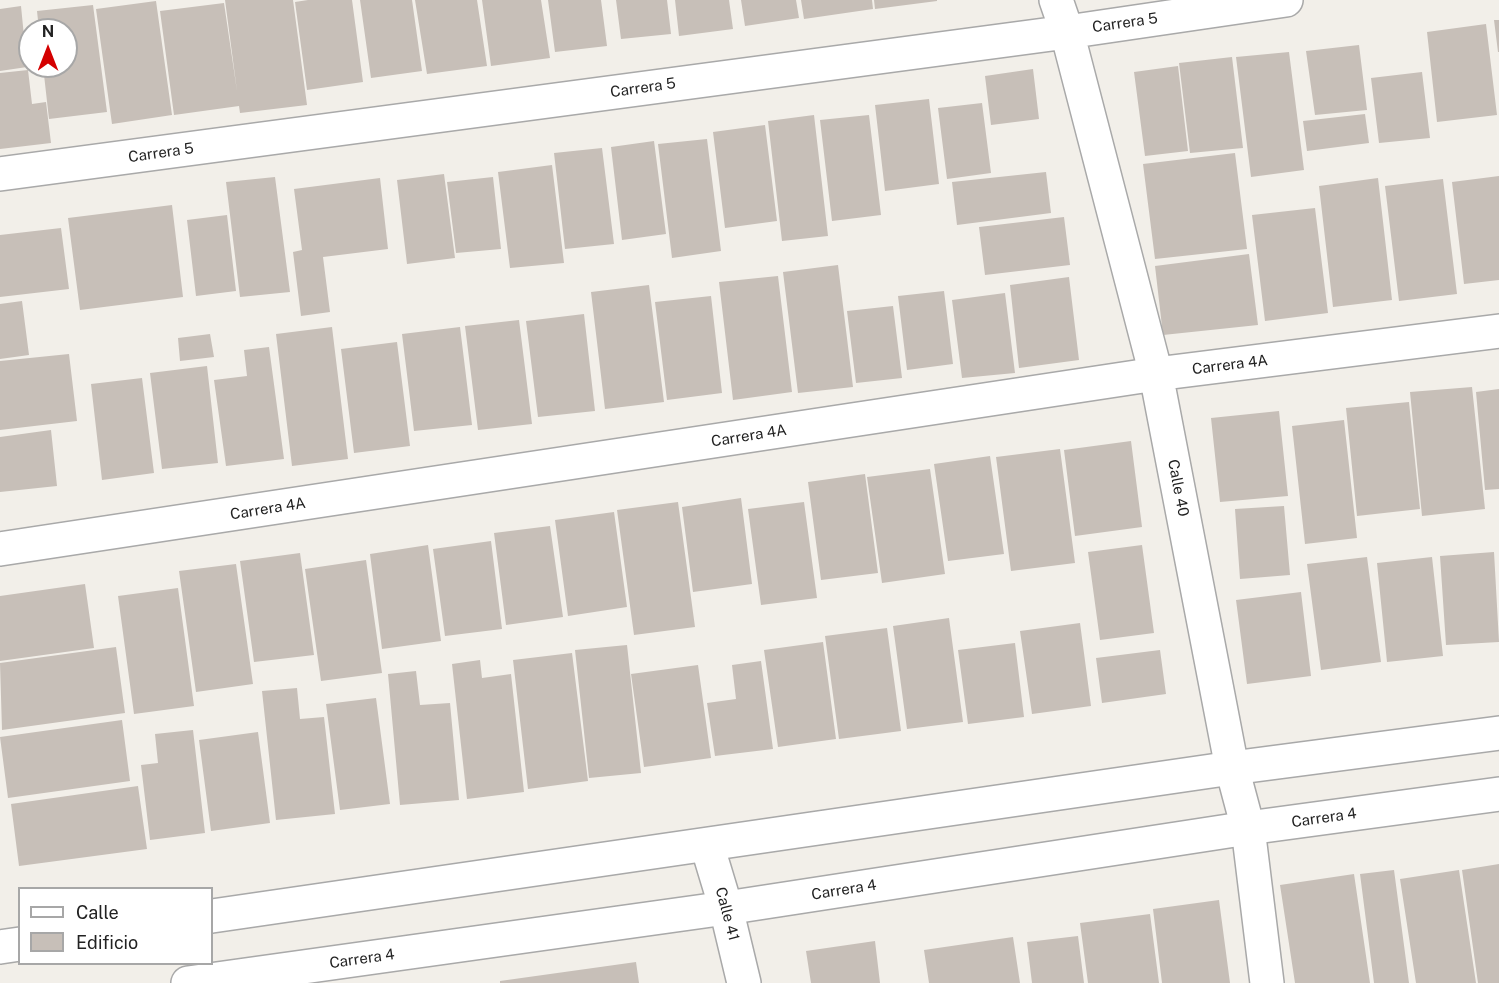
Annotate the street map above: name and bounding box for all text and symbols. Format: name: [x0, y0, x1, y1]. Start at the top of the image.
street label: Carrera 5: [1091, 10, 1159, 36]
north arrow: [18, 18, 78, 78]
text: N: [42, 22, 54, 41]
street label: Carrera 5: [609, 75, 677, 101]
street label: Carrera 5: [127, 140, 195, 166]
street label: Carrera 4A: [1191, 351, 1269, 379]
street label: Carrera 4A: [710, 421, 788, 451]
street label: Calle 40: [1164, 458, 1192, 518]
street label: Carrera 4A: [229, 494, 307, 524]
street label: Carrera 4: [1290, 805, 1358, 831]
street label: Carrera 4: [810, 876, 878, 904]
street label: Calle 41: [711, 885, 743, 943]
legend: [18, 887, 213, 965]
text: Calle: [76, 902, 119, 923]
text: Edificio: [76, 932, 138, 953]
street label: Carrera 4: [328, 946, 396, 972]

